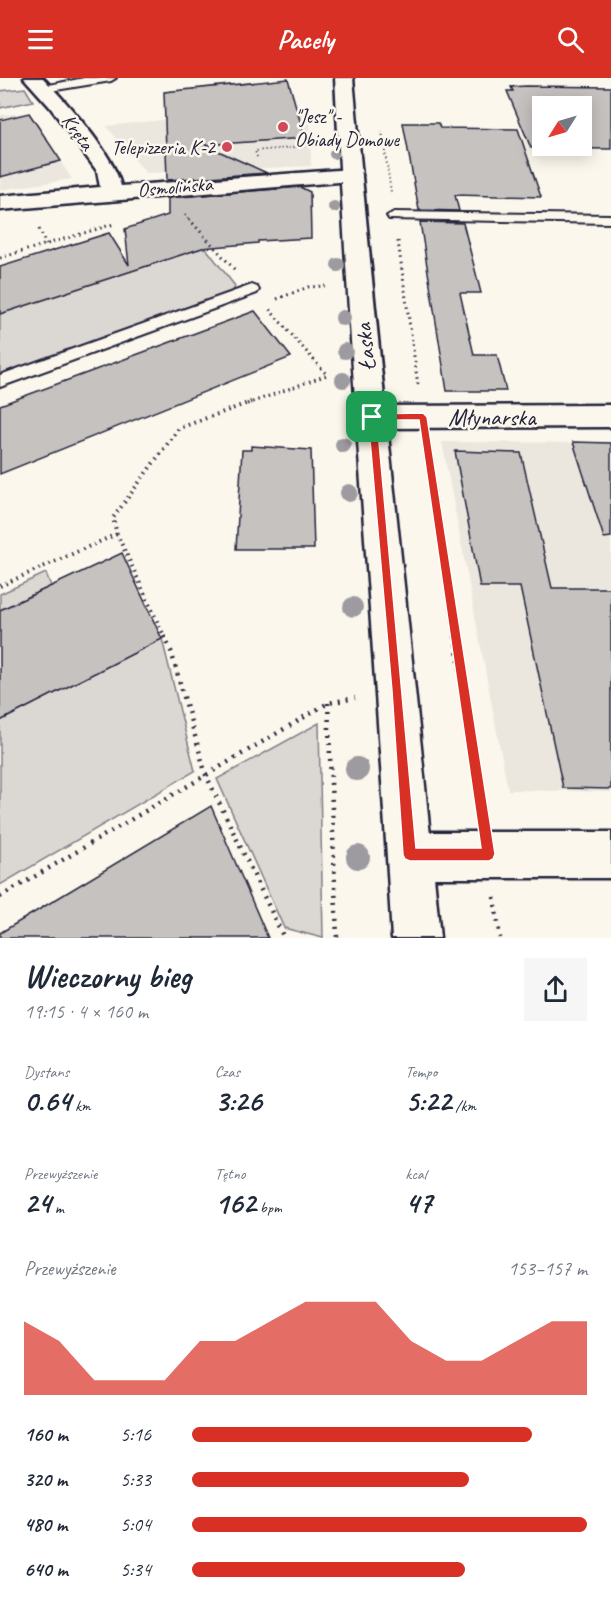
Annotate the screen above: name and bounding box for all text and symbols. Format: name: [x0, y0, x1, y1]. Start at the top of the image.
text: Pacely: [277, 22, 334, 56]
icon: menu: [24, 23, 57, 56]
icon: search: [554, 23, 587, 56]
north arrow: [532, 96, 592, 156]
map controls: [532, 96, 592, 156]
place label: "Jesz" - Obiady Domowe: [295, 104, 401, 152]
street label: Kręta: [56, 109, 100, 156]
marker: "Jesz" - Obiady Domowe: [276, 120, 290, 134]
place label: Telepizzeria K-2: [111, 135, 217, 160]
marker: Telepizzeria K-2: [220, 140, 234, 154]
street label: Osmolińska: [136, 171, 215, 203]
street label: Łaska: [347, 321, 382, 372]
pin: [346, 391, 397, 442]
icon: arrive: [355, 400, 388, 433]
street label: Młynarska: [448, 402, 537, 432]
text: Wieczorny bieg: [24, 955, 191, 997]
button: share: [524, 958, 587, 1021]
text: 19:15 · 4 × 160 m: [24, 999, 148, 1024]
text: Dystans: [24, 1062, 69, 1082]
text: Czas: [215, 1062, 240, 1082]
text: Tempo: [405, 1062, 437, 1082]
text: 0.64: [24, 1082, 71, 1120]
text: 3:26: [215, 1082, 262, 1120]
text: 5:22: [405, 1082, 451, 1120]
text: km: [71, 1096, 91, 1116]
text: /km: [451, 1096, 476, 1116]
text: Przewyższenie: [24, 1164, 97, 1184]
text: Tętno: [215, 1164, 245, 1184]
text: kcal: [405, 1164, 426, 1184]
text: 24: [24, 1184, 51, 1222]
text: 162: [215, 1184, 256, 1222]
text: 47: [405, 1184, 432, 1222]
text: m: [51, 1198, 64, 1218]
text: bpm: [256, 1198, 282, 1218]
text: Przewyższenie: [24, 1256, 116, 1281]
text: 153–157 m: [508, 1256, 587, 1281]
text: 160 m: [24, 1422, 68, 1447]
text: 5:16: [120, 1422, 151, 1447]
text: 320 m: [24, 1467, 67, 1492]
text: 5:33: [120, 1467, 151, 1492]
text: 480 m: [24, 1512, 67, 1537]
text: 5:04: [120, 1512, 151, 1537]
text: 640 m: [24, 1557, 68, 1582]
text: 5:34: [120, 1557, 151, 1582]

